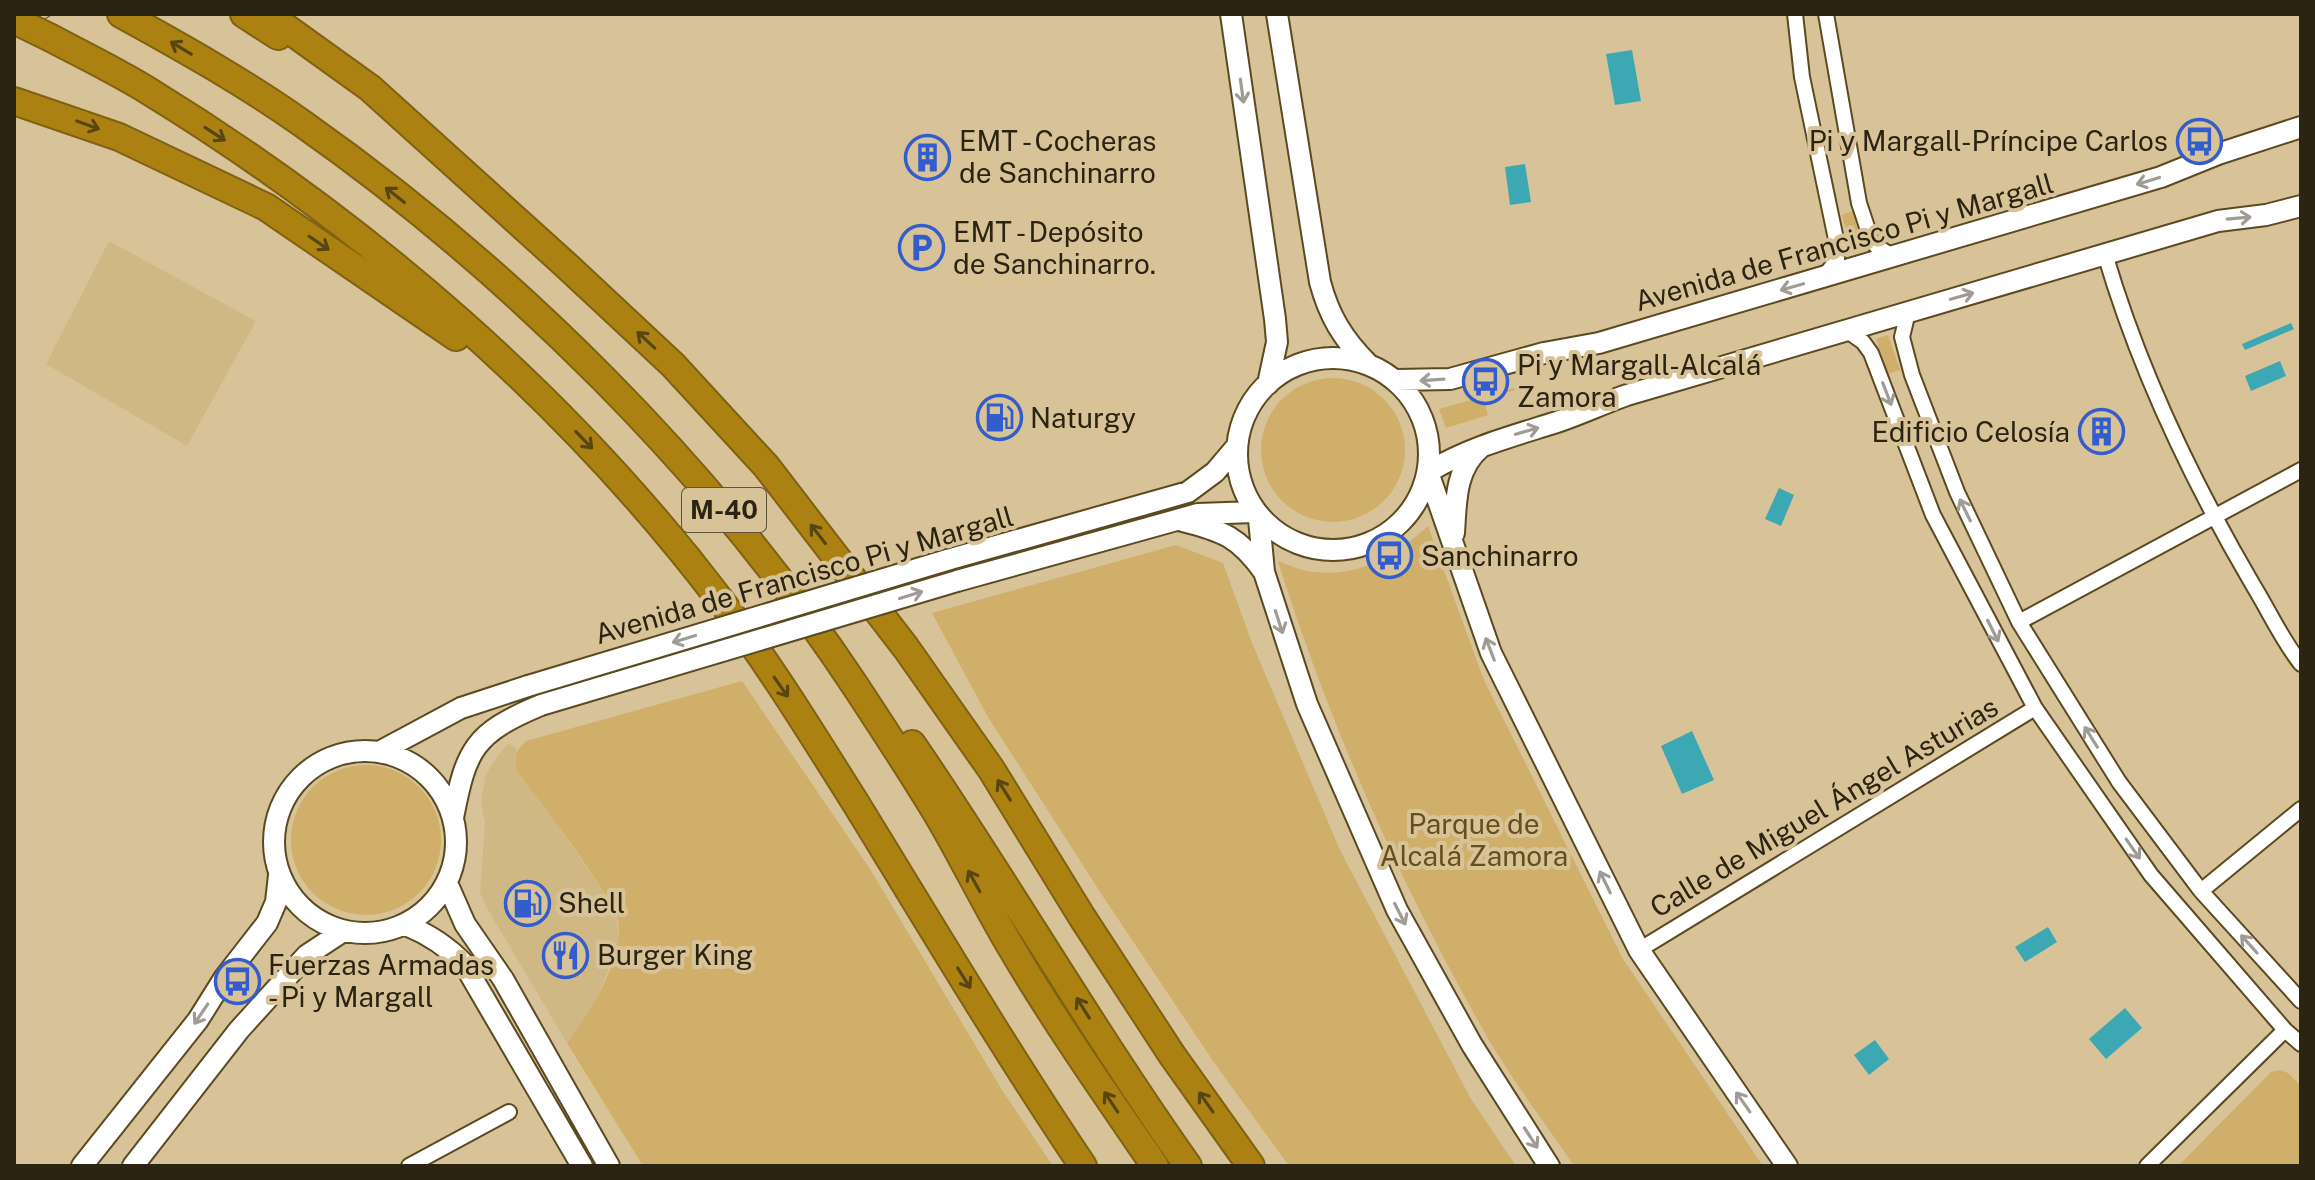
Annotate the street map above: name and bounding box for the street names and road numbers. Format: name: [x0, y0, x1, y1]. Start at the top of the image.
street label: Avenida de Francisco Pi y Margall: [1631, 166, 2057, 317]
road number: M-40: [682, 488, 766, 532]
street label: Avenida de Francisco Pi y Margall: [591, 499, 1017, 650]
street label: Calle de Miguel Ángel Asturias: [1644, 689, 2004, 924]

